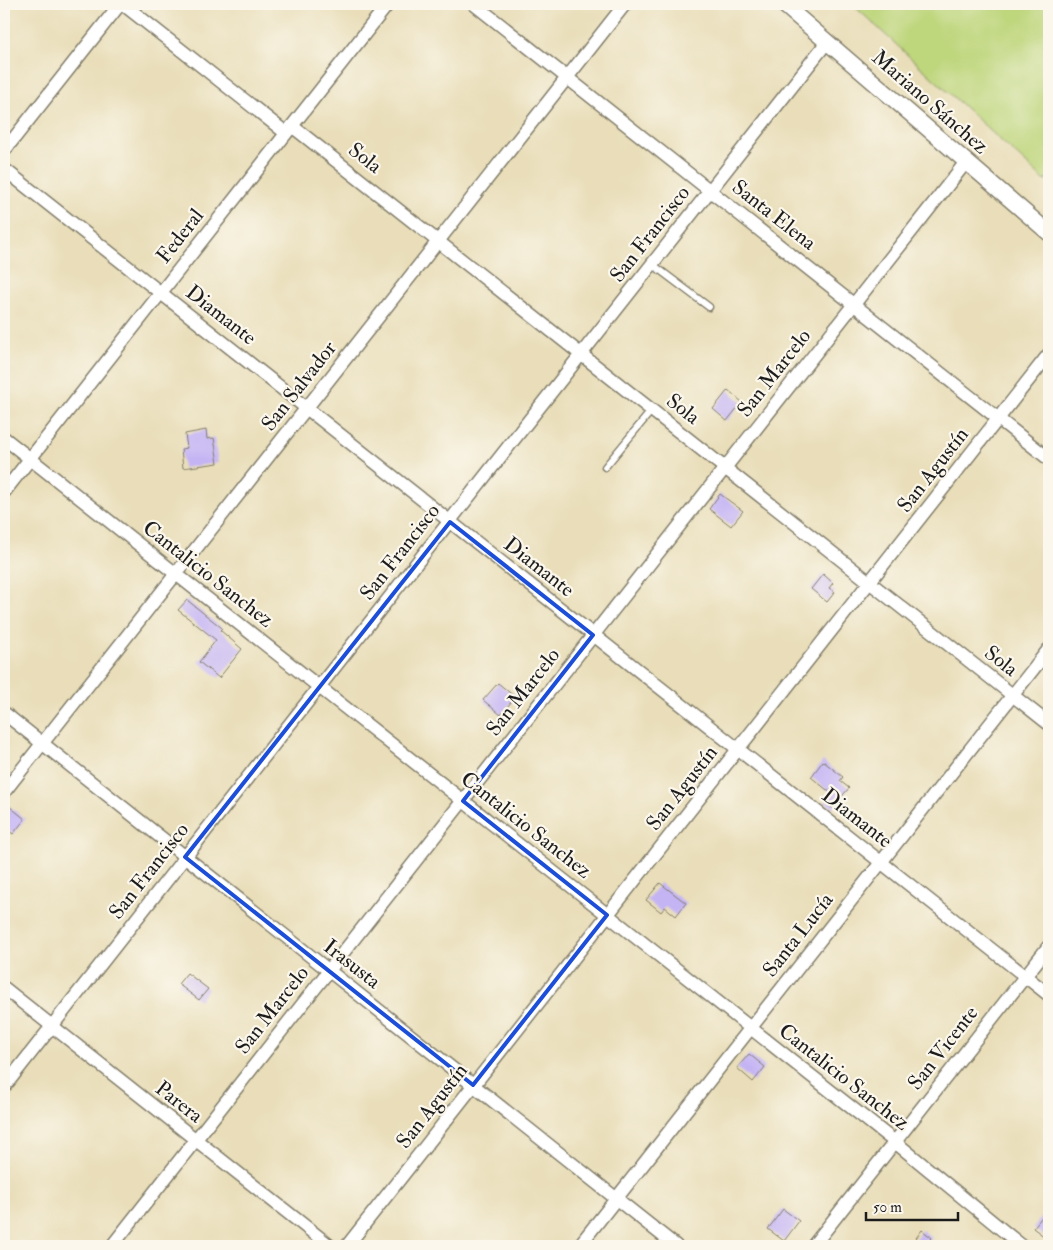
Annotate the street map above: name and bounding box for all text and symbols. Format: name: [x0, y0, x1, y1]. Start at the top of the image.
street label: Mariano Sánchez: [866, 44, 994, 160]
street label: Sola: [343, 136, 388, 180]
street label: Santa Elena: [726, 174, 822, 257]
street label: San Francisco: [604, 180, 696, 288]
street label: Federal: [150, 203, 210, 269]
street label: Diamante: [180, 279, 262, 351]
street label: San Marcelo: [731, 323, 817, 423]
street label: San Salvador: [255, 335, 343, 436]
street label: Sola: [661, 387, 706, 431]
street label: San Agustín: [891, 422, 975, 518]
street label: San Francisco: [354, 498, 446, 606]
street label: Cantalicio Sanchez: [137, 514, 279, 634]
street label: Diamante: [498, 531, 580, 603]
street label: Sola: [979, 639, 1024, 683]
street label: San Marcelo: [480, 642, 566, 742]
street label: San Agustín: [640, 740, 724, 836]
street label: Cantalicio Sanchez: [455, 765, 597, 885]
street label: Diamante: [816, 782, 898, 854]
street label: San Francisco: [103, 817, 195, 925]
street label: Santa Lucía: [757, 887, 840, 983]
street label: Irasusta: [318, 933, 386, 995]
street label: San Marcelo: [229, 960, 315, 1060]
street label: San Vicente: [902, 1000, 984, 1095]
street label: Cantalicio Sanchez: [773, 1017, 915, 1137]
street label: San Agustín: [390, 1058, 474, 1154]
street label: Parera: [150, 1075, 209, 1129]
scale bar: [866, 1190, 958, 1222]
text: 50 m: [873, 1198, 902, 1217]

